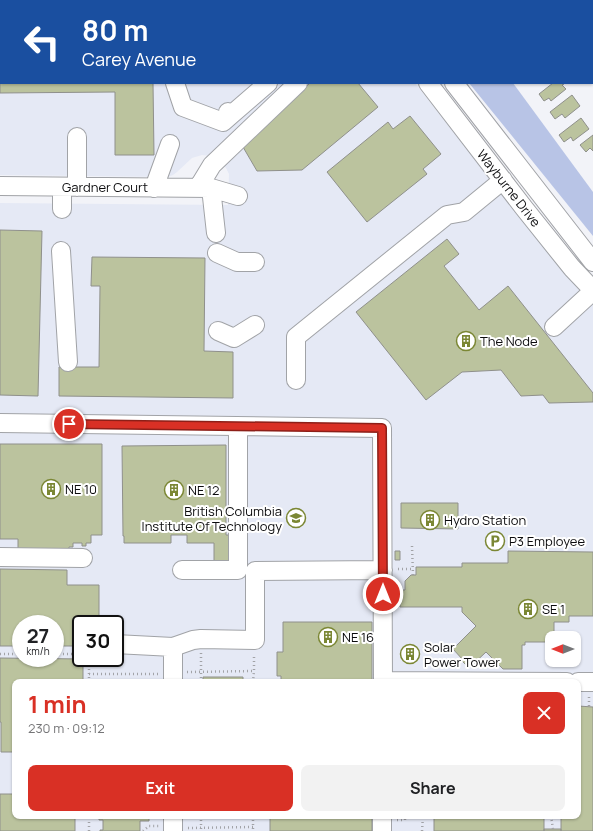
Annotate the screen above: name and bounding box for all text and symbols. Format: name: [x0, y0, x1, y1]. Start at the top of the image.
text: 80 m: [82, 11, 148, 49]
icon: left: [16, 16, 68, 68]
text: Carey Avenue: [82, 47, 196, 71]
street label: Wayburne Drive: [473, 146, 545, 231]
street label: Gardner Court: [62, 178, 148, 196]
building icon: The Node: [455, 330, 477, 352]
place label: The Node: [480, 332, 538, 350]
pin: [52, 407, 86, 441]
icon: arrive: [58, 413, 80, 435]
building icon: NE 10: [40, 478, 62, 500]
building icon: NE 12: [163, 479, 185, 501]
place label: NE 10: [65, 480, 97, 498]
place label: NE 12: [188, 481, 219, 499]
place label: British Columbia Institute Of Technology: [142, 502, 282, 535]
school or university icon: British Columbia Institute Of Technology: [285, 507, 307, 529]
building icon: Hydro Station: [419, 509, 441, 531]
place label: Hydro Station: [444, 511, 526, 529]
parking icon: P3 Employee: [484, 530, 506, 552]
place label: P3 Employee: [509, 532, 585, 550]
position arrow: [362, 573, 404, 615]
building icon: SE 1: [517, 598, 539, 620]
place label: SE 1: [542, 600, 565, 618]
speed limit sign: 30: [72, 615, 124, 667]
text: 27: [27, 622, 49, 649]
building icon: NE 16: [317, 626, 339, 648]
place label: NE 16: [342, 628, 374, 646]
north arrow: [545, 631, 581, 667]
map controls: [545, 631, 581, 667]
place label: Solar Power Tower: [424, 638, 500, 671]
building icon: Solar Power Tower: [399, 643, 421, 665]
text: km/h: [26, 644, 50, 658]
text: 1 min: [28, 687, 87, 720]
button: close: [523, 692, 565, 734]
text: 230 m · 09:12: [28, 719, 105, 737]
button: Exit: [28, 765, 293, 811]
button: Share: [301, 765, 565, 811]

